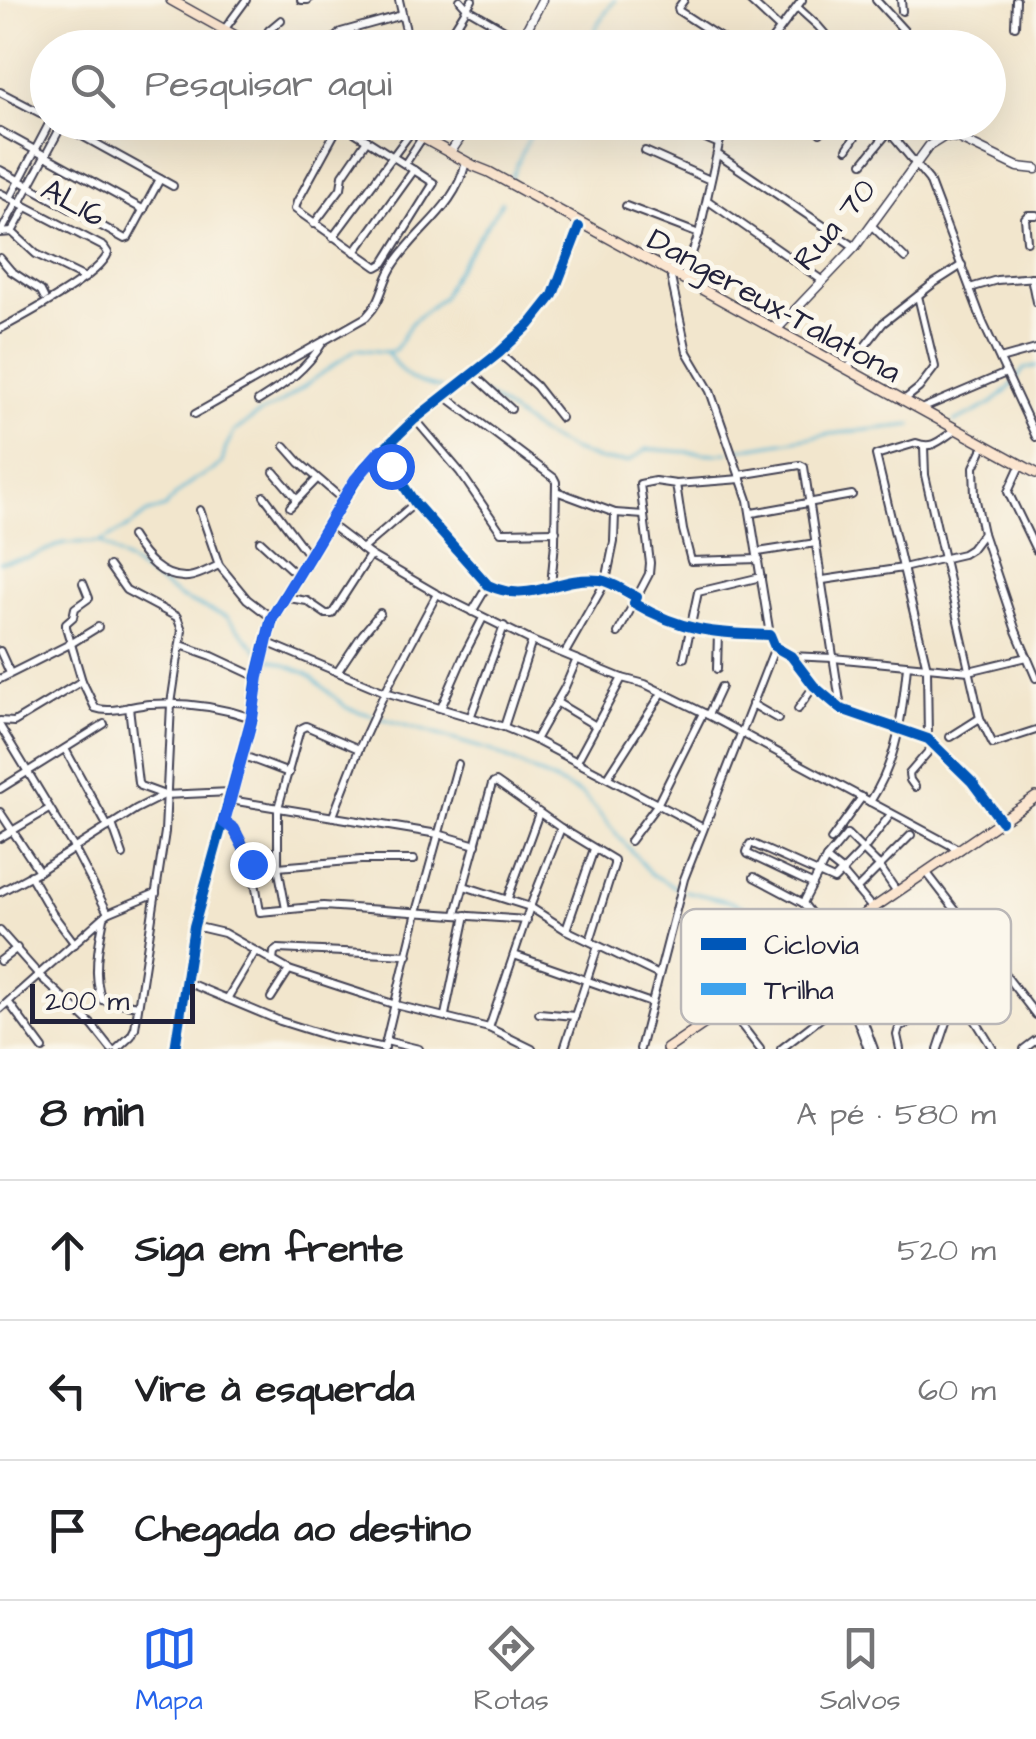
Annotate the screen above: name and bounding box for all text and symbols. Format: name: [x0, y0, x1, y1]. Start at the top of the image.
search box: [30, 30, 1006, 140]
icon: search: [65, 58, 120, 113]
text: Pesquisar aqui: [145, 59, 392, 111]
street label: AL16: [33, 167, 113, 239]
street label: Rua 70: [783, 169, 887, 281]
street label: Dangereux-Talatona: [639, 218, 909, 394]
route start: [369, 444, 415, 490]
route end: [230, 842, 276, 888]
legend: [681, 909, 1011, 1024]
text: Ciclovia: [764, 926, 859, 965]
text: Trilha: [764, 971, 834, 1010]
scale bar: [30, 979, 195, 1024]
text: 200 m: [45, 982, 129, 1021]
text: 8 min: [40, 1085, 144, 1143]
text: A pé · 580 m: [796, 1092, 996, 1137]
icon: ahead: [40, 1223, 95, 1278]
text: Siga em frente: [135, 1224, 404, 1276]
text: 520 m: [897, 1228, 996, 1273]
icon: left: [40, 1363, 95, 1418]
text: Vire à esquerda: [135, 1364, 415, 1416]
text: 60 m: [918, 1368, 996, 1413]
icon: arrive: [40, 1503, 95, 1558]
text: Chegada ao destino: [135, 1504, 471, 1556]
tab: Mapa: [135, 1621, 203, 1720]
tab: Rotas: [473, 1621, 549, 1720]
tab: Salvos: [820, 1621, 901, 1720]

